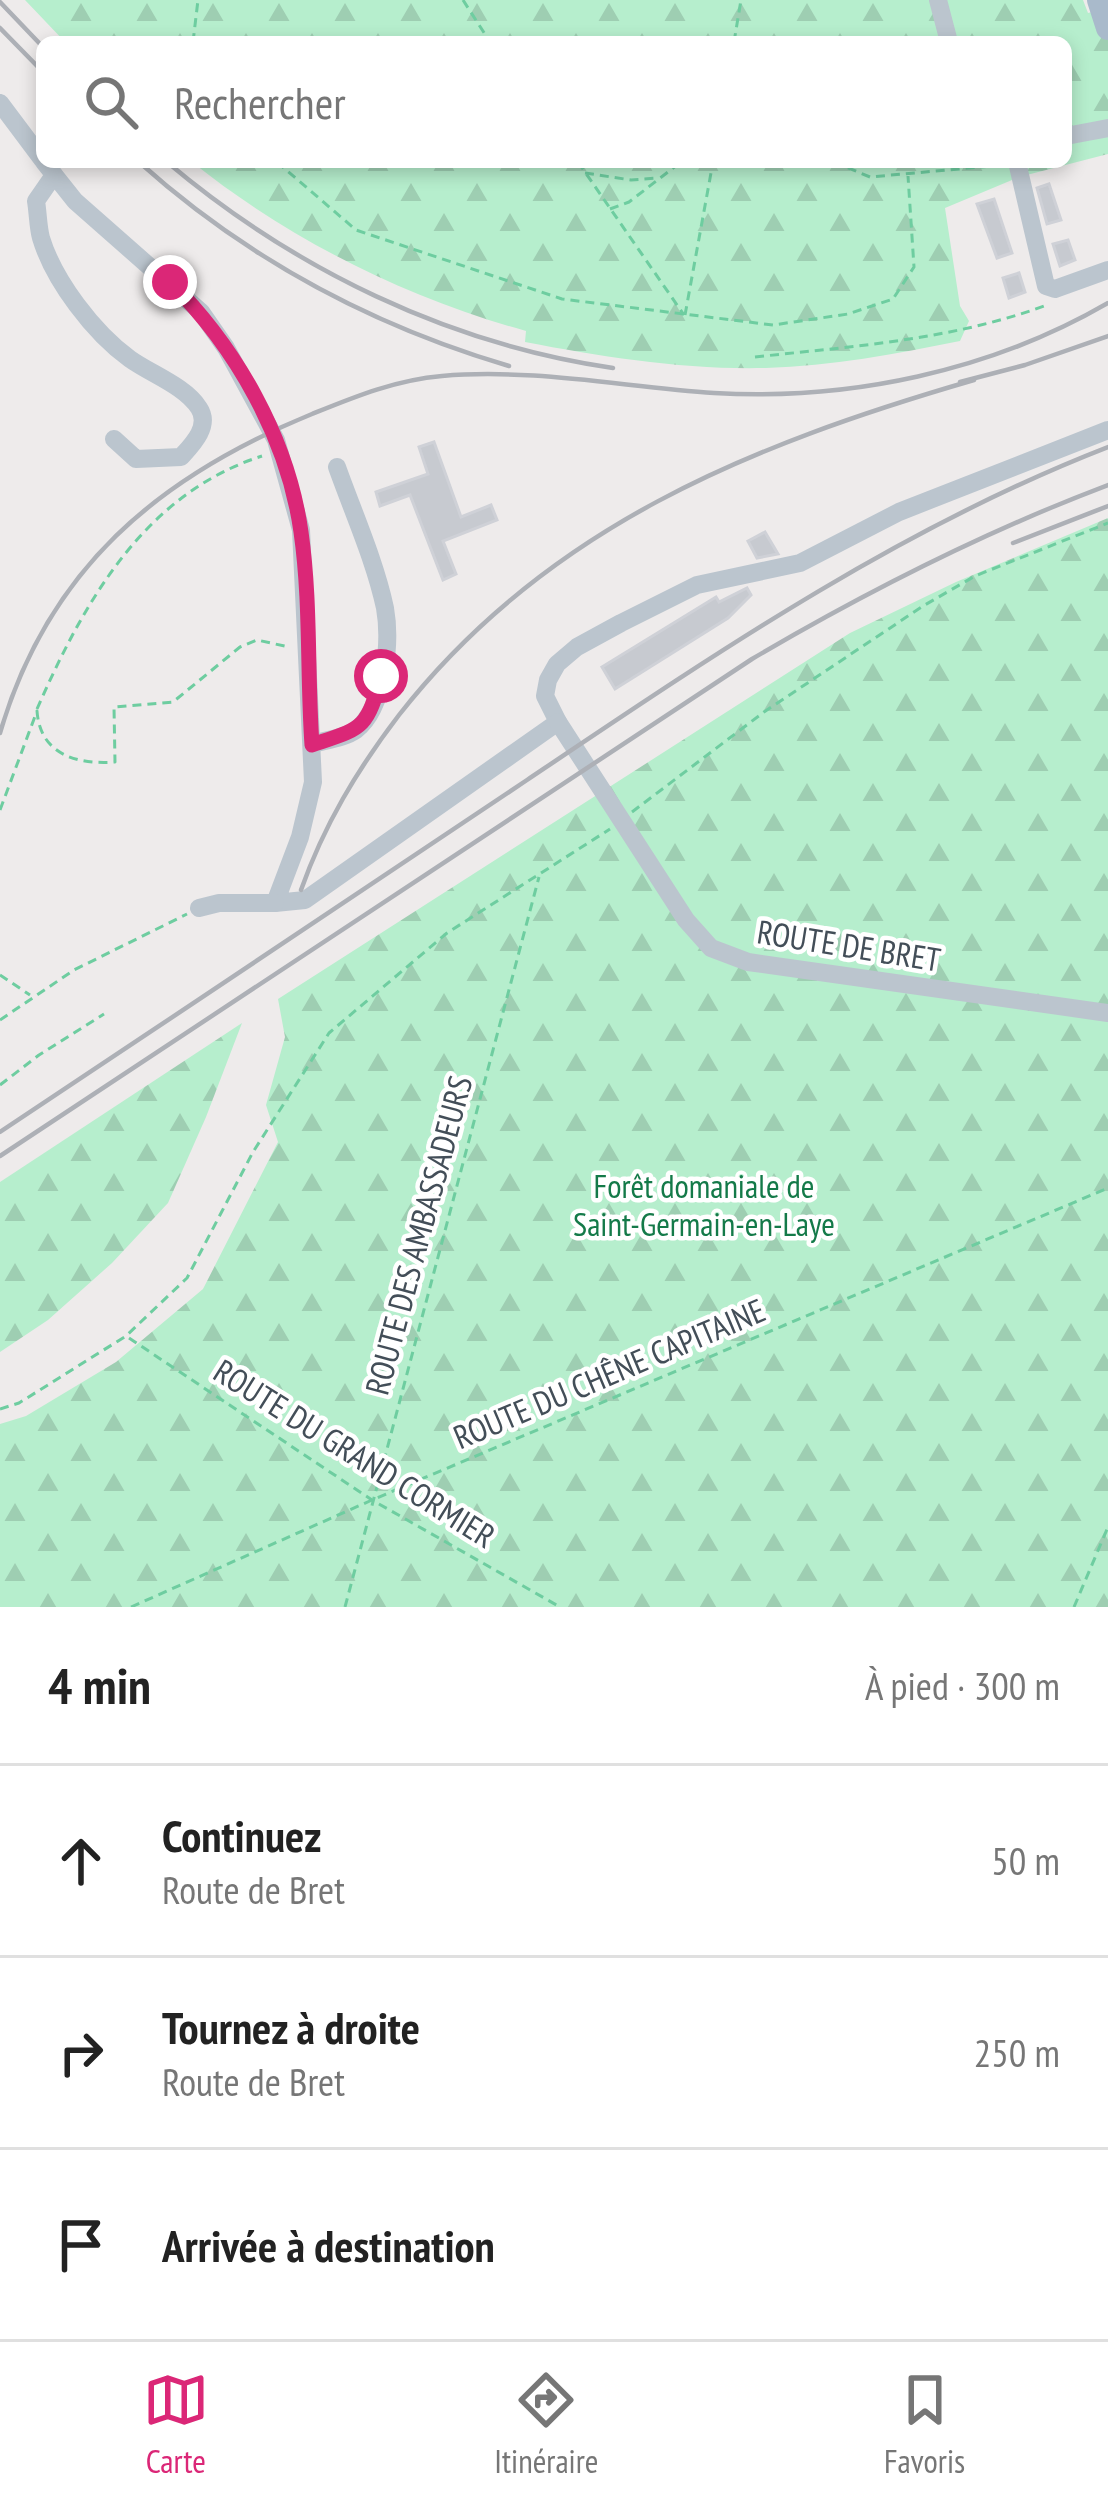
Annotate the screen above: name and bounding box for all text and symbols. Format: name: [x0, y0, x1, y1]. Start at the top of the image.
search box: [36, 36, 1072, 168]
icon: search: [78, 69, 144, 135]
text: Rechercher: [174, 73, 346, 131]
route end: [143, 255, 197, 309]
route start: [354, 649, 408, 703]
street label: ROUTE DE BRET: [754, 909, 944, 981]
street label: ROUTE DES AMBASSADEURS: [355, 1071, 481, 1399]
park label: Forêt domaniale de Saint-Germain-en-Laye: [573, 1164, 835, 1245]
street label: ROUTE DU CHÊNE CAPITAINE: [447, 1288, 771, 1458]
street label: ROUTE DU GRAND CORMIER: [206, 1349, 504, 1557]
text: 4 min: [48, 1652, 151, 1718]
text: À pied · 300 m: [865, 1660, 1060, 1711]
text: Continuez: [162, 1806, 321, 1864]
icon: ahead: [48, 1828, 114, 1894]
text: 50 m: [991, 1835, 1060, 1886]
text: Route de Bret: [162, 1864, 345, 1915]
text: Tournez à droite: [162, 1998, 420, 2056]
icon: right: [48, 2020, 114, 2086]
text: 250 m: [974, 2027, 1060, 2078]
text: Route de Bret: [162, 2056, 345, 2107]
icon: arrive: [48, 2212, 114, 2278]
text: Arrivée à destination: [162, 2216, 495, 2274]
tab: Carte: [143, 2367, 209, 2482]
tab: Itinéraire: [494, 2367, 598, 2482]
tab: Favoris: [884, 2367, 965, 2482]

